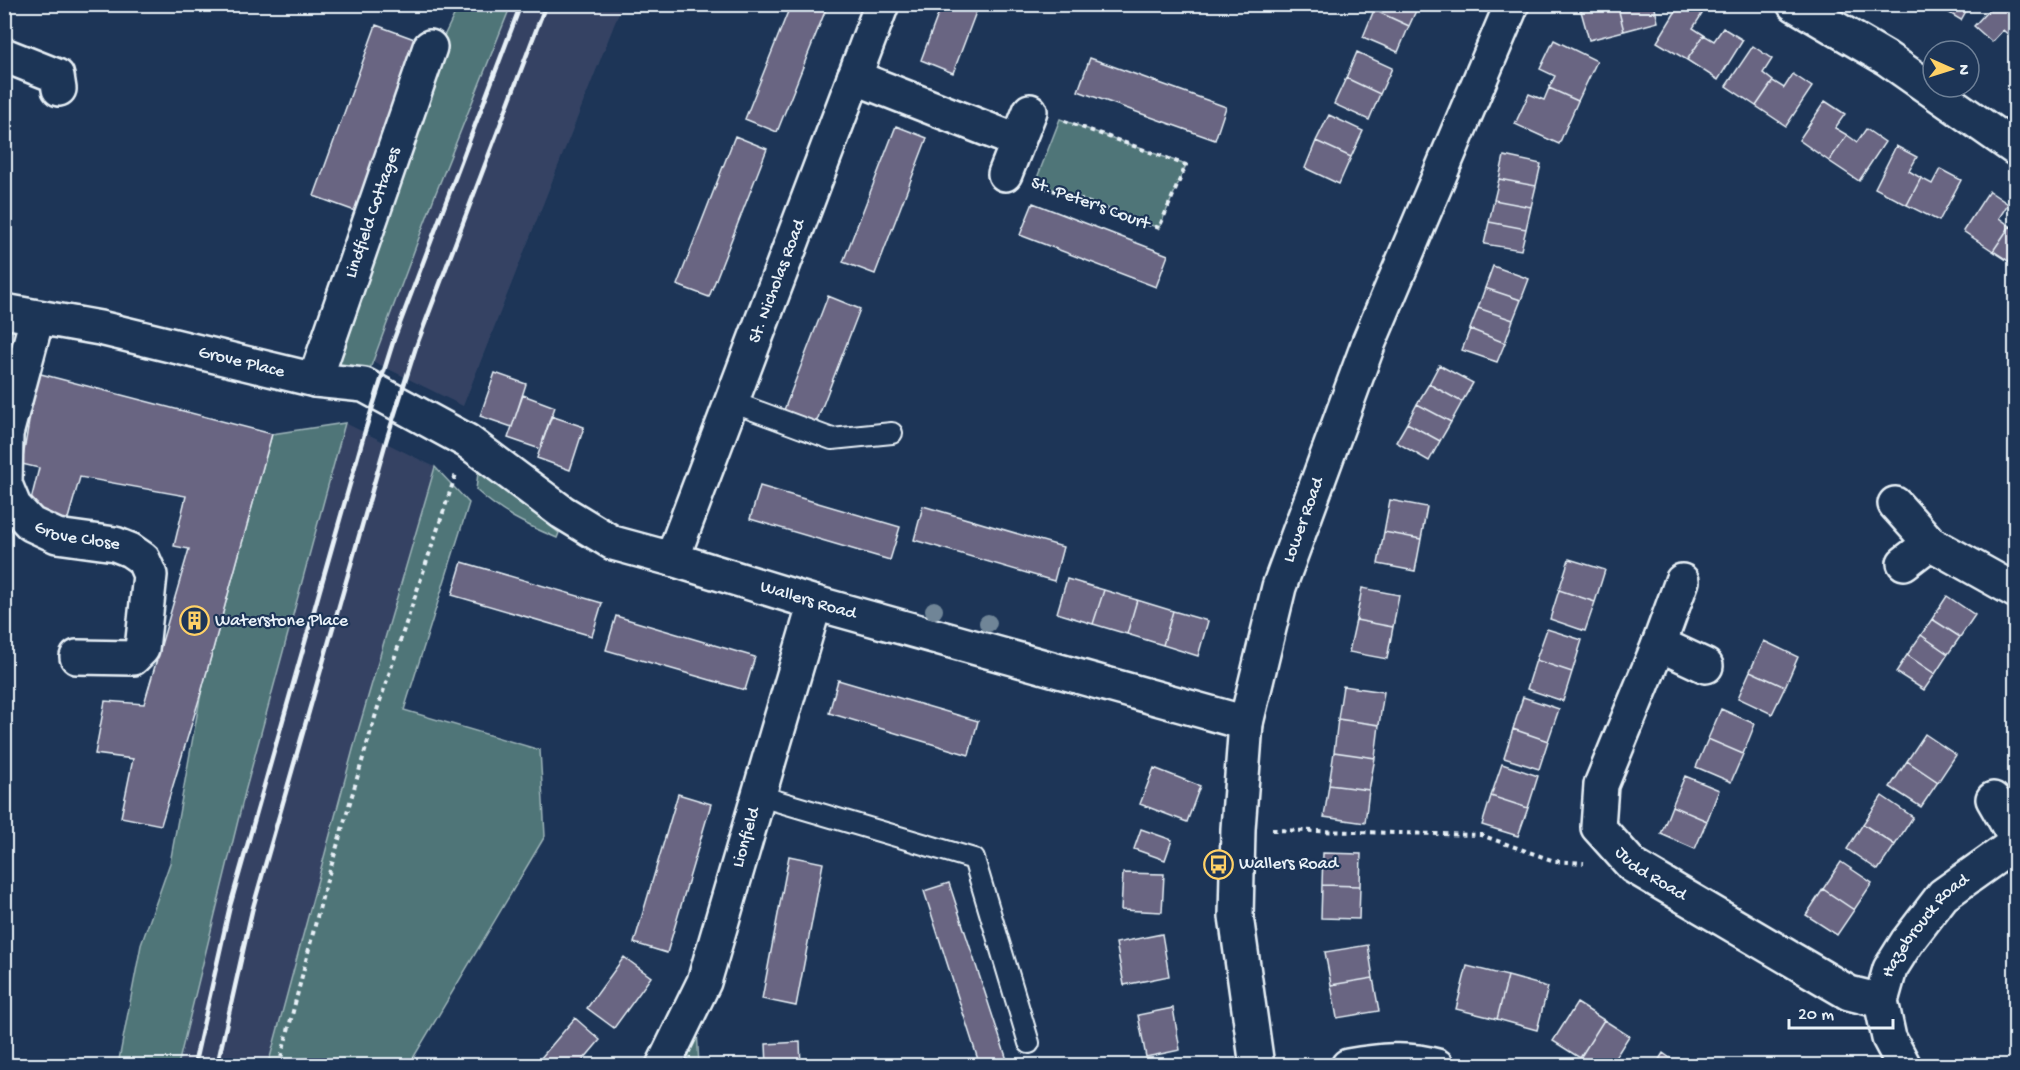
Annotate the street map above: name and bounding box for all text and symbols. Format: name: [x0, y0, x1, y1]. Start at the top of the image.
north arrow: [1921, 39, 1981, 99]
text: N: [1953, 64, 1972, 76]
street label: Lindfield Cottages: [340, 143, 406, 281]
street label: St. Peter's Court: [1028, 173, 1154, 236]
street label: St. Nicholas Road: [744, 215, 811, 346]
street label: Grove Place: [196, 342, 287, 383]
street label: Lower Road: [1278, 473, 1329, 566]
street label: Grove Close: [31, 516, 124, 556]
street label: Wallers Road: [758, 576, 860, 625]
building icon: Waterstone Place: [178, 605, 210, 637]
place label: Waterstone Place: [215, 611, 349, 632]
street label: Lionfield: [728, 804, 765, 870]
street label: Judd Road: [1610, 842, 1692, 906]
bus stop icon: Wallers Road: [1202, 848, 1234, 880]
place label: Wallers Road: [1239, 854, 1340, 875]
street label: Hazebrouck Road: [1878, 868, 1974, 980]
scale bar: [1789, 992, 1892, 1030]
text: 20 m: [1798, 1005, 1834, 1026]

